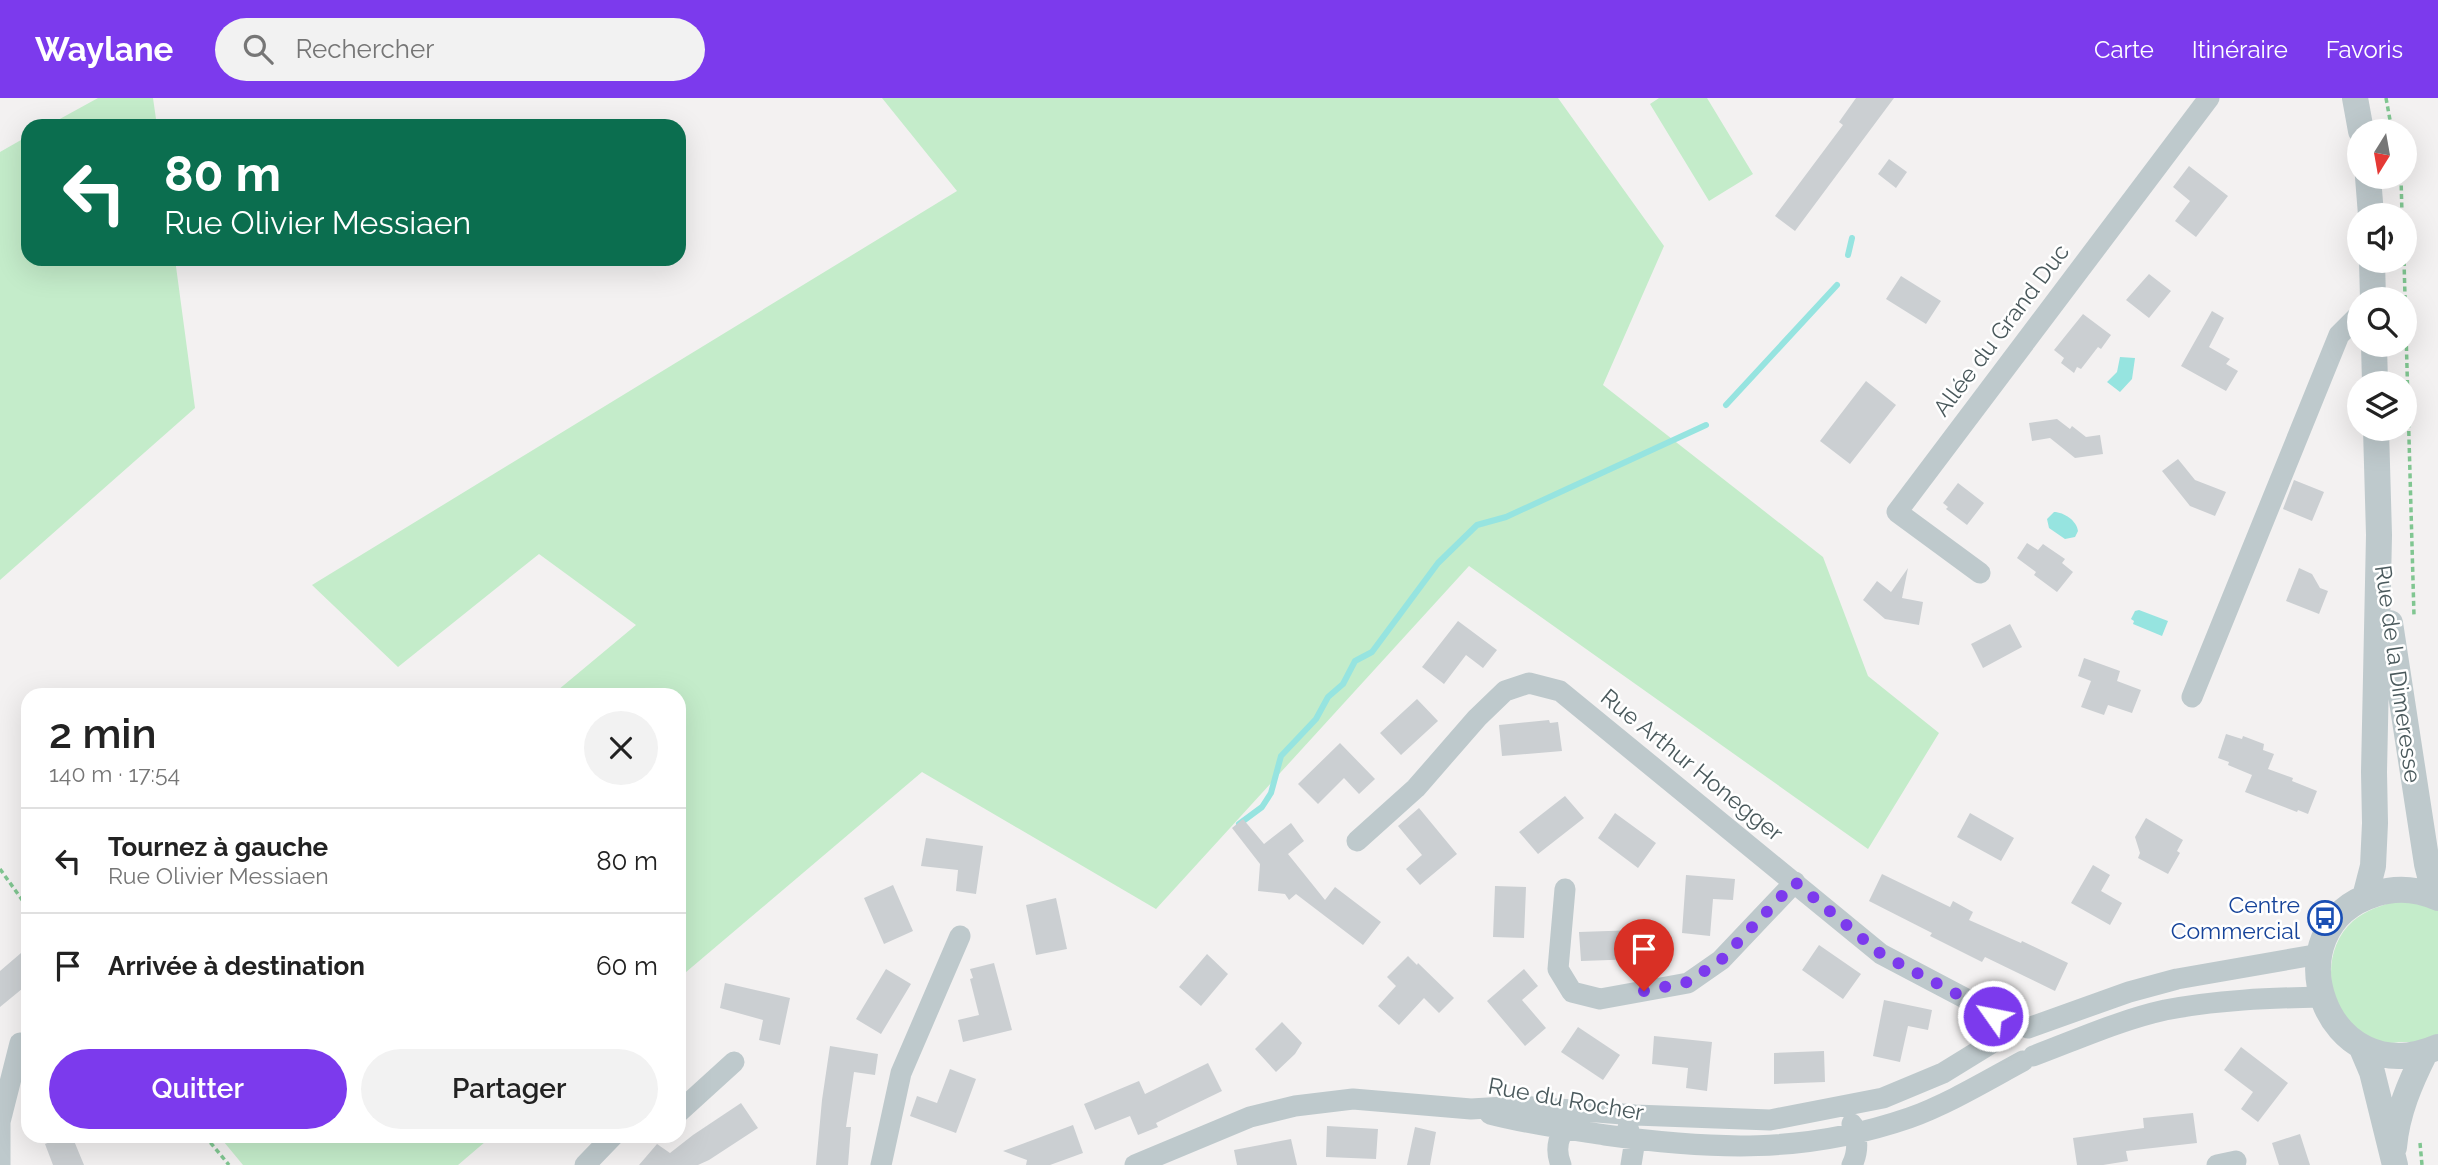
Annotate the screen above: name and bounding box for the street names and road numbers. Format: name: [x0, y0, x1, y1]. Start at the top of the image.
street label: Allée du Grand Duc: [1927, 238, 2074, 421]
street label: Rue de la Dimeresse: [2370, 564, 2427, 784]
street label: Rue Arthur Honegger: [1596, 683, 1789, 846]
street label: Rue du Rocher: [1486, 1072, 1646, 1125]

